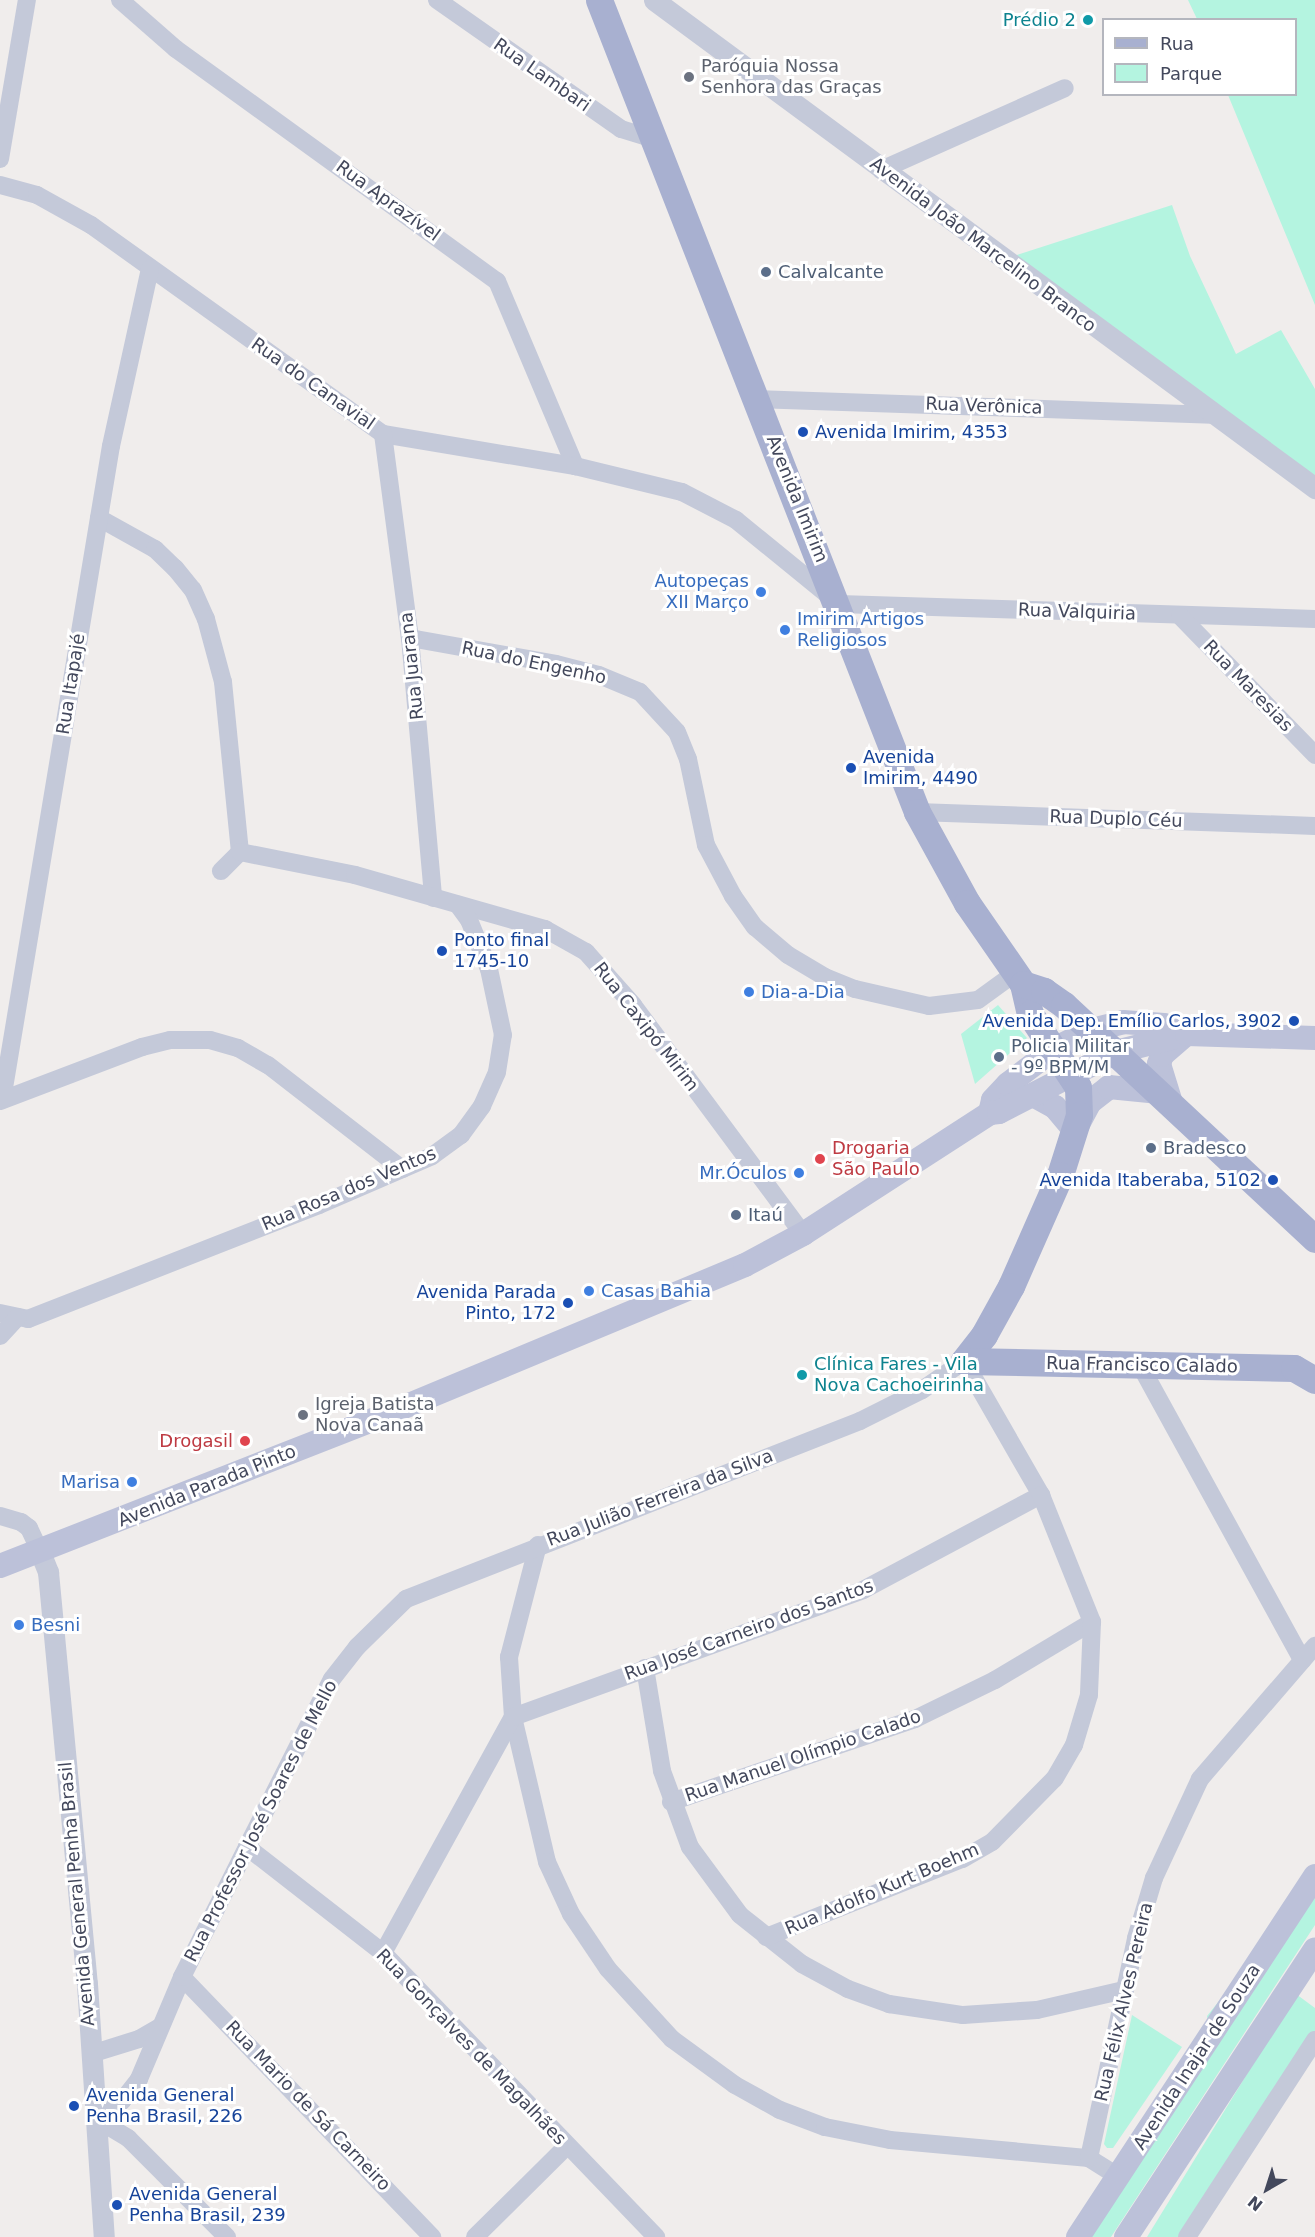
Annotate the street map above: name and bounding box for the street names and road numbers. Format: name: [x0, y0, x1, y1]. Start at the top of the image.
street label: Rua Lambari: [489, 34, 595, 116]
street label: Avenida João Marcelino Branco: [866, 153, 1100, 337]
street label: Rua Aprazível: [332, 156, 444, 246]
street label: Rua do Canavial: [247, 333, 379, 435]
street label: Rua Verônica: [925, 393, 1043, 419]
street label: Avenida Imirim: [762, 432, 832, 566]
street label: Rua Valquiria: [1018, 599, 1136, 625]
street label: Rua Juarana: [396, 611, 428, 721]
street label: Rua Itapajé: [52, 632, 90, 736]
street label: Rua Maresias: [1199, 636, 1297, 736]
street label: Rua do Engenho: [460, 637, 608, 689]
street label: Rua Duplo Céu: [1049, 806, 1183, 832]
street label: Rua Caxipó Mirim: [589, 958, 703, 1096]
street label: Rua Rosa dos Ventos: [259, 1143, 439, 1235]
street label: Rua Francisco Calado: [1046, 1353, 1238, 1377]
street label: Avenida Parada Pinto: [115, 1440, 299, 1532]
street label: Rua Julião Ferreira da Silva: [544, 1445, 776, 1551]
street label: Rua José Carneiro dos Santos: [622, 1575, 876, 1685]
street label: Rua Professor José Soares de Mello: [180, 1676, 342, 1966]
street label: Rua Manuel Olímpio Calado: [682, 1705, 924, 1807]
street label: Avenida General Penha Brasil: [55, 1761, 99, 2027]
street label: Rua Adolfo Kurt Boehm: [782, 1838, 982, 1940]
street label: Rua Félix Alves Pereira: [1091, 1900, 1157, 2104]
street label: Rua Gonçalves de Magalhães: [371, 1945, 571, 2149]
street label: Avenida Inajar de Souza: [1129, 1960, 1265, 2154]
street label: Rua Mario de Sá Carneiro: [221, 2016, 395, 2196]

